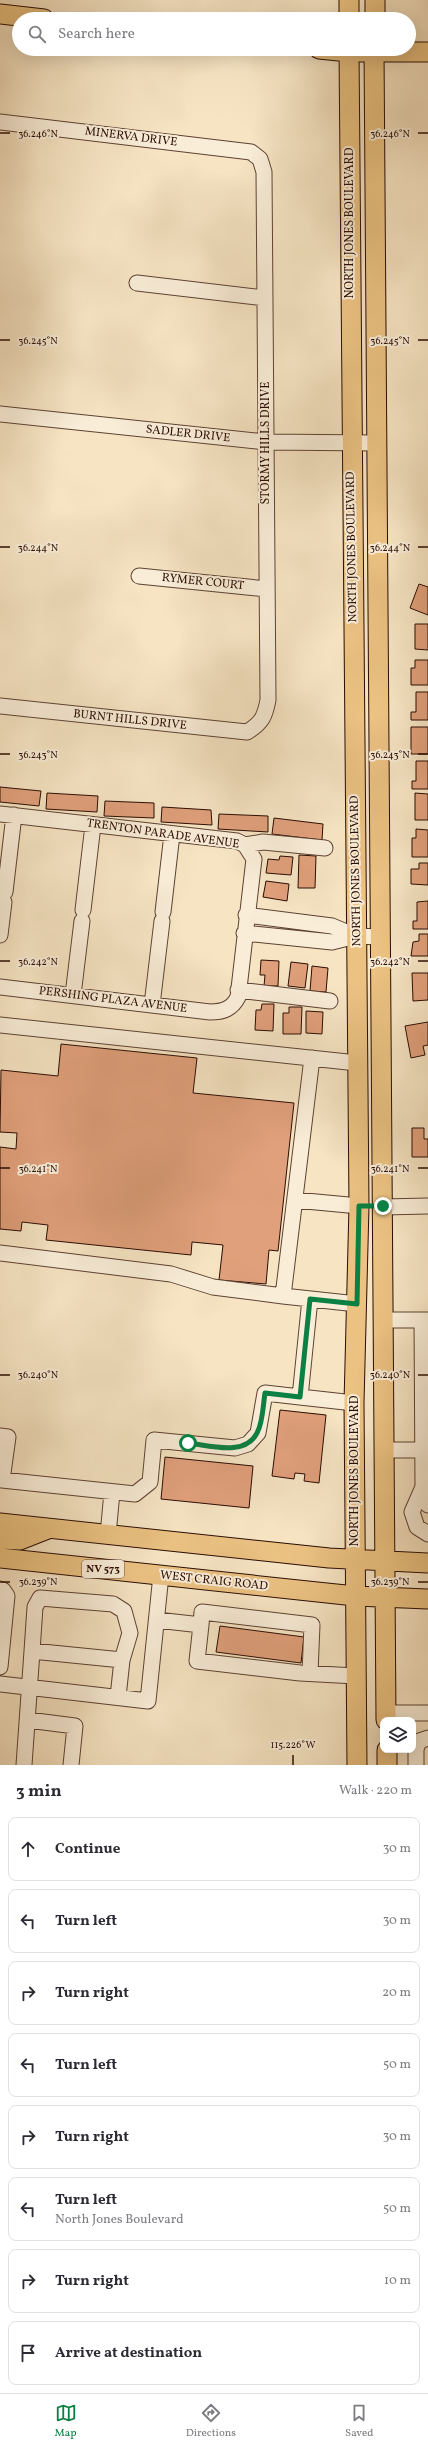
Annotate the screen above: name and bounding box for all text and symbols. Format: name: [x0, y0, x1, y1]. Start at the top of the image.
search box: [12, 12, 416, 56]
icon: search: [26, 23, 48, 45]
text: Search here: [58, 24, 135, 45]
street label: MINERVA DRIVE: [84, 123, 178, 151]
text: 36.246°N: [18, 127, 58, 141]
text: 36.246°N: [370, 127, 410, 141]
street label: NORTH JONES BOULEVARD: [342, 147, 358, 299]
text: 36.245°N: [18, 334, 58, 348]
text: 36.245°N: [370, 334, 410, 348]
street label: STORMY HILLS DRIVE: [258, 382, 274, 504]
street label: SADLER DRIVE: [145, 422, 231, 446]
street label: NORTH JONES BOULEVARD: [343, 471, 361, 623]
text: 36.244°N: [18, 541, 59, 555]
text: 36.244°N: [370, 541, 411, 555]
street label: RYMER COURT: [161, 570, 245, 594]
street label: BURNT HILLS DRIVE: [72, 706, 188, 734]
text: 36.243°N: [18, 748, 58, 762]
text: 36.243°N: [370, 748, 410, 762]
street label: NORTH JONES BOULEVARD: [347, 795, 365, 947]
street label: TRENTON PARADE AVENUE: [86, 815, 240, 853]
text: 36.242°N: [18, 955, 59, 969]
text: 36.242°N: [370, 955, 411, 969]
street label: PERSHING PLAZA AVENUE: [38, 983, 188, 1017]
text: 36.241°N: [19, 1162, 58, 1176]
text: 36.241°N: [371, 1162, 410, 1176]
route end: [374, 1197, 392, 1215]
text: 36.240°N: [18, 1368, 59, 1382]
text: 36.240°N: [370, 1368, 411, 1382]
street label: NORTH JONES BOULEVARD: [347, 1395, 363, 1547]
route start: [179, 1434, 197, 1452]
road number: NV 573: [82, 1560, 124, 1578]
street label: WEST CRAIG ROAD: [159, 1567, 269, 1595]
text: 36.239°N: [19, 1575, 58, 1589]
text: 36.239°N: [371, 1575, 410, 1589]
map controls: [380, 1717, 416, 1753]
button: layers: [380, 1717, 416, 1753]
text: 115.226°W: [271, 1738, 316, 1752]
text: 3 min: [16, 1780, 62, 1803]
text: Walk · 220 m: [339, 1782, 412, 1800]
icon: ahead: [17, 1838, 39, 1860]
text: Continue: [55, 1839, 120, 1860]
text: 30 m: [383, 1840, 411, 1858]
icon: left: [17, 1910, 39, 1932]
text: Turn left: [55, 1911, 117, 1932]
text: 30 m: [383, 1912, 411, 1930]
icon: right: [17, 1982, 39, 2004]
text: Turn right: [55, 1983, 129, 2004]
text: 20 m: [382, 1984, 411, 2002]
icon: left: [17, 2054, 39, 2076]
text: Turn left: [55, 2055, 117, 2076]
text: 50 m: [383, 2056, 411, 2074]
icon: right: [17, 2126, 39, 2148]
text: Turn right: [55, 2127, 129, 2148]
text: 30 m: [383, 2128, 411, 2146]
text: Turn left: [55, 2190, 117, 2211]
icon: left: [17, 2198, 39, 2220]
text: 50 m: [383, 2200, 411, 2218]
text: North Jones Boulevard: [55, 2211, 184, 2229]
icon: right: [17, 2270, 39, 2292]
text: Turn right: [55, 2271, 129, 2292]
text: 10 m: [384, 2272, 411, 2290]
icon: arrive: [17, 2342, 39, 2364]
text: Arrive at destination: [55, 2343, 202, 2364]
tab: Map: [55, 2402, 77, 2441]
tab: Directions: [186, 2402, 236, 2441]
tab: Saved: [345, 2402, 373, 2441]

